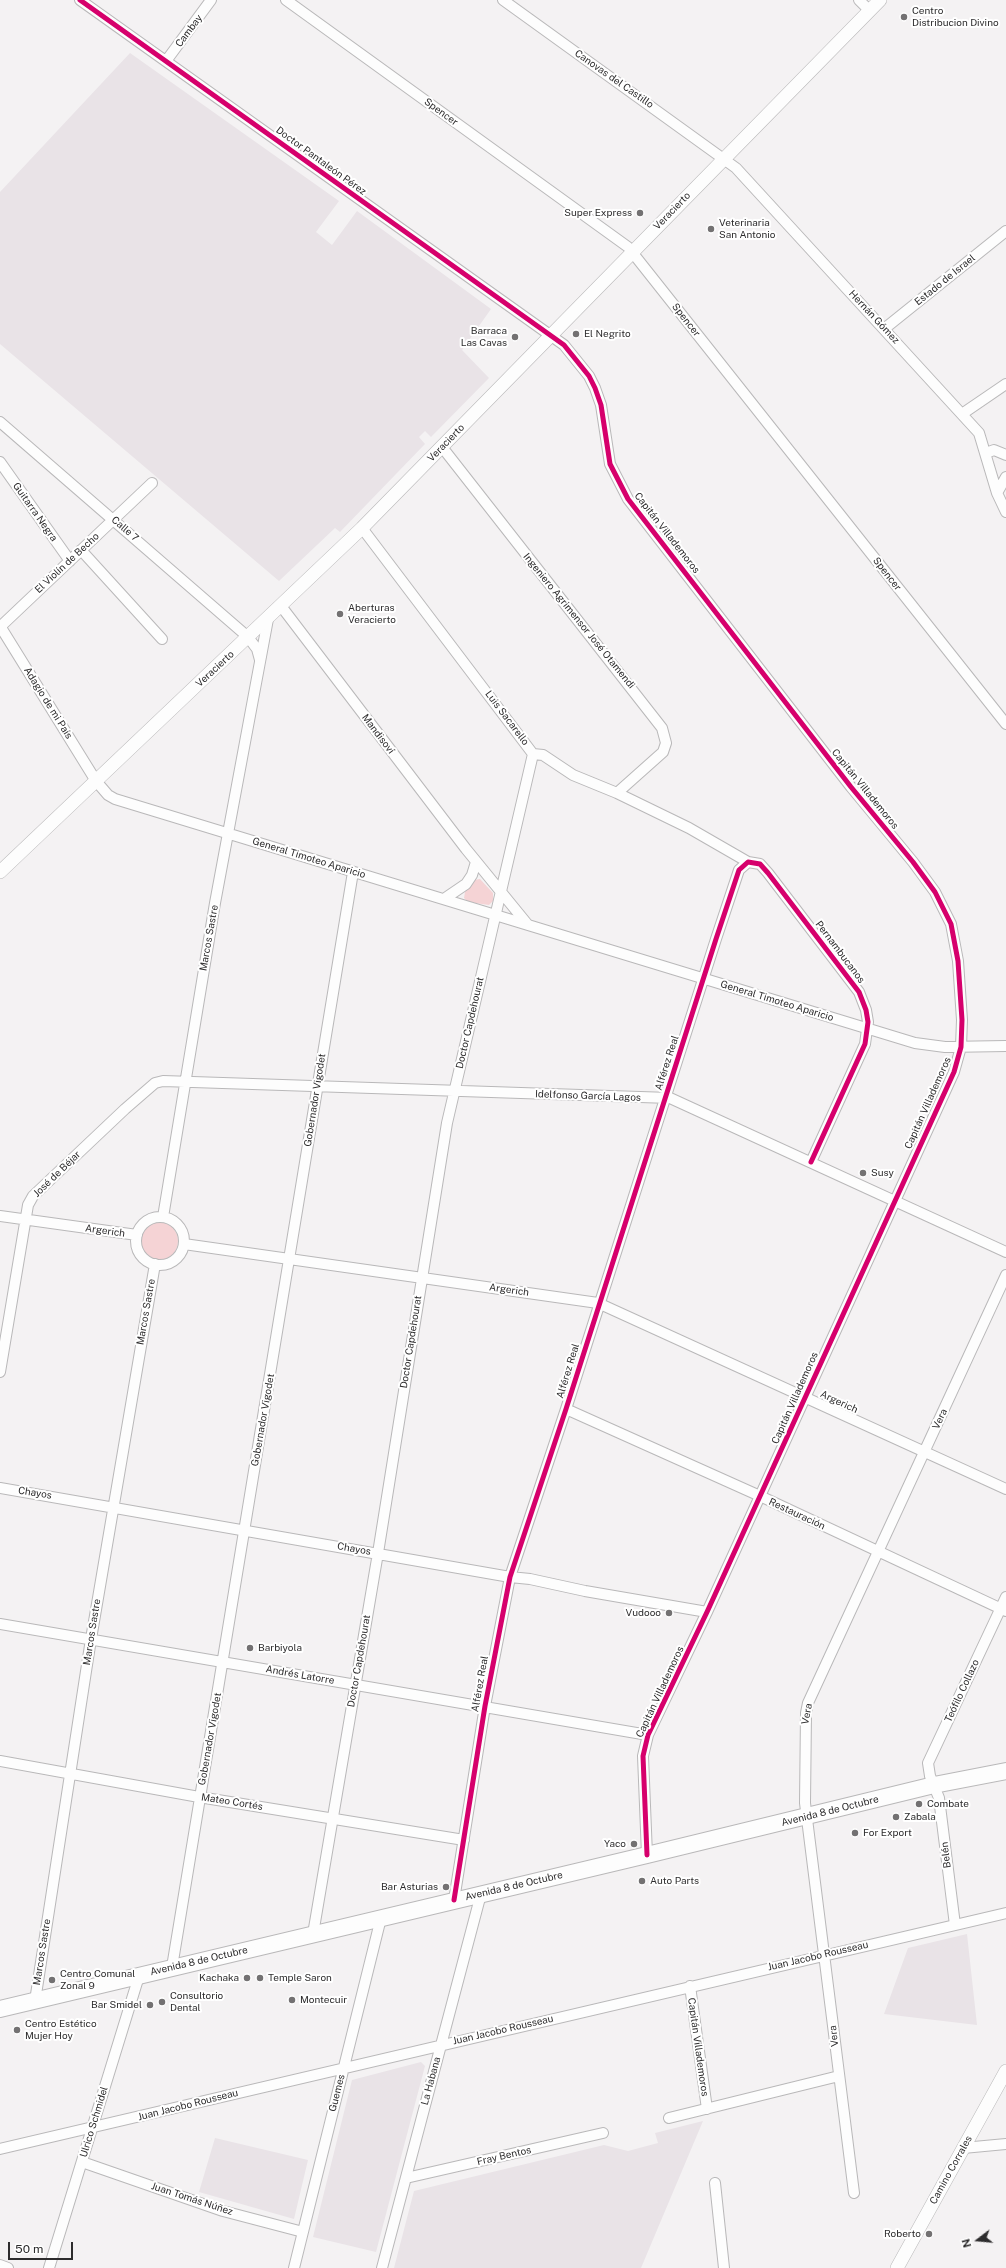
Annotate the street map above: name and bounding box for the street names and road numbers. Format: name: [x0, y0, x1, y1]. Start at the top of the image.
street label: Cambay: [173, 12, 205, 50]
street label: Canovas del Castillo: [572, 47, 656, 111]
street label: Spencer: [422, 96, 460, 128]
street label: Doctor Pantaleón Pérez: [273, 124, 369, 198]
street label: Veracierto: [651, 190, 693, 232]
street label: Estado de Israel: [912, 252, 978, 308]
street label: Hernán Gómez: [846, 288, 902, 346]
street label: Spencer: [669, 301, 703, 339]
street label: Veracierto: [425, 422, 467, 464]
street label: Guitarra Negra: [10, 480, 60, 544]
street label: Capitán Villademoros: [632, 490, 702, 576]
street label: Calle 7: [109, 514, 141, 544]
street label: El Violín de Becho: [32, 530, 102, 596]
street label: Ingeniero Agrimensor José Otamendi: [521, 551, 637, 691]
street label: Spencer: [870, 555, 904, 593]
street label: Veracierto: [193, 648, 237, 690]
street label: Adagio de mi País: [21, 665, 75, 741]
street label: Luis Sacarello: [482, 688, 532, 748]
street label: Mandisoví: [359, 712, 397, 756]
street label: Capitán Villademoros: [829, 747, 901, 831]
street label: General Timoteo Aparicio: [251, 835, 367, 881]
street label: Marcos Sastre: [197, 904, 221, 972]
street label: Pernambucanos: [813, 918, 867, 986]
street label: Doctor Capdehourat: [454, 976, 486, 1070]
street label: General Timoteo Aparicio: [719, 978, 835, 1024]
street label: Alférez Real: [653, 1034, 681, 1092]
street label: Gobernador Vigodet: [302, 1053, 328, 1147]
street label: Capitán Villademoros: [902, 1055, 954, 1151]
street label: Idelfonso García Lagos: [535, 1088, 641, 1104]
street label: José de Béjar: [31, 1148, 83, 1200]
street label: Argerich: [84, 1222, 126, 1240]
street label: Marcos Sastre: [134, 1278, 158, 1346]
street label: Argerich: [488, 1281, 530, 1299]
street label: Doctor Capdehourat: [398, 1295, 424, 1389]
street label: Alférez Real: [554, 1342, 582, 1400]
street label: Capitán Villademoros: [769, 1350, 821, 1446]
street label: Gobernador Vigodet: [249, 1373, 277, 1467]
street label: Argerich: [818, 1388, 860, 1416]
street label: Vera: [930, 1407, 950, 1431]
street label: Chayos: [17, 1484, 53, 1502]
street label: Restauración: [767, 1496, 827, 1532]
street label: Chayos: [336, 1540, 372, 1558]
street label: Marcos Sastre: [81, 1598, 103, 1666]
street label: Doctor Capdehourat: [345, 1614, 373, 1708]
street label: Capitán Villademoros: [634, 1644, 686, 1740]
street label: Alférez Real: [469, 1655, 491, 1713]
street label: Teófilo Collazo: [942, 1658, 982, 1724]
street label: Andrés Latorre: [265, 1663, 335, 1687]
street label: Gobernador Vigodet: [196, 1692, 224, 1786]
street label: Vera: [799, 1702, 815, 1726]
street label: Mateo Cortés: [200, 1791, 264, 1813]
street label: Avenida 8 de Octubre: [780, 1793, 880, 1829]
street label: Belén: [938, 1841, 954, 1869]
street label: Avenida 8 de Octubre: [464, 1869, 564, 1903]
street label: Marcos Sastre: [31, 1918, 53, 1986]
street label: Juan Jacobo Rousseau: [766, 1939, 870, 1973]
street label: Avenida 8 de Octubre: [149, 1944, 249, 1978]
street label: Capitán Villademoros: [685, 1997, 711, 2097]
street label: Juan Jacobo Rousseau: [451, 2013, 555, 2047]
street label: Vera: [827, 2025, 841, 2047]
street label: La Habana: [419, 2056, 443, 2106]
street label: Guemes: [327, 2073, 347, 2113]
street label: Ulrico Schmidel: [78, 2085, 110, 2159]
street label: Juan Jacobo Rousseau: [137, 2087, 239, 2123]
street label: Camino Corrales: [927, 2134, 975, 2206]
street label: Fray Bentos: [476, 2144, 532, 2168]
street label: Juan Tomás Núñez: [150, 2180, 234, 2218]

